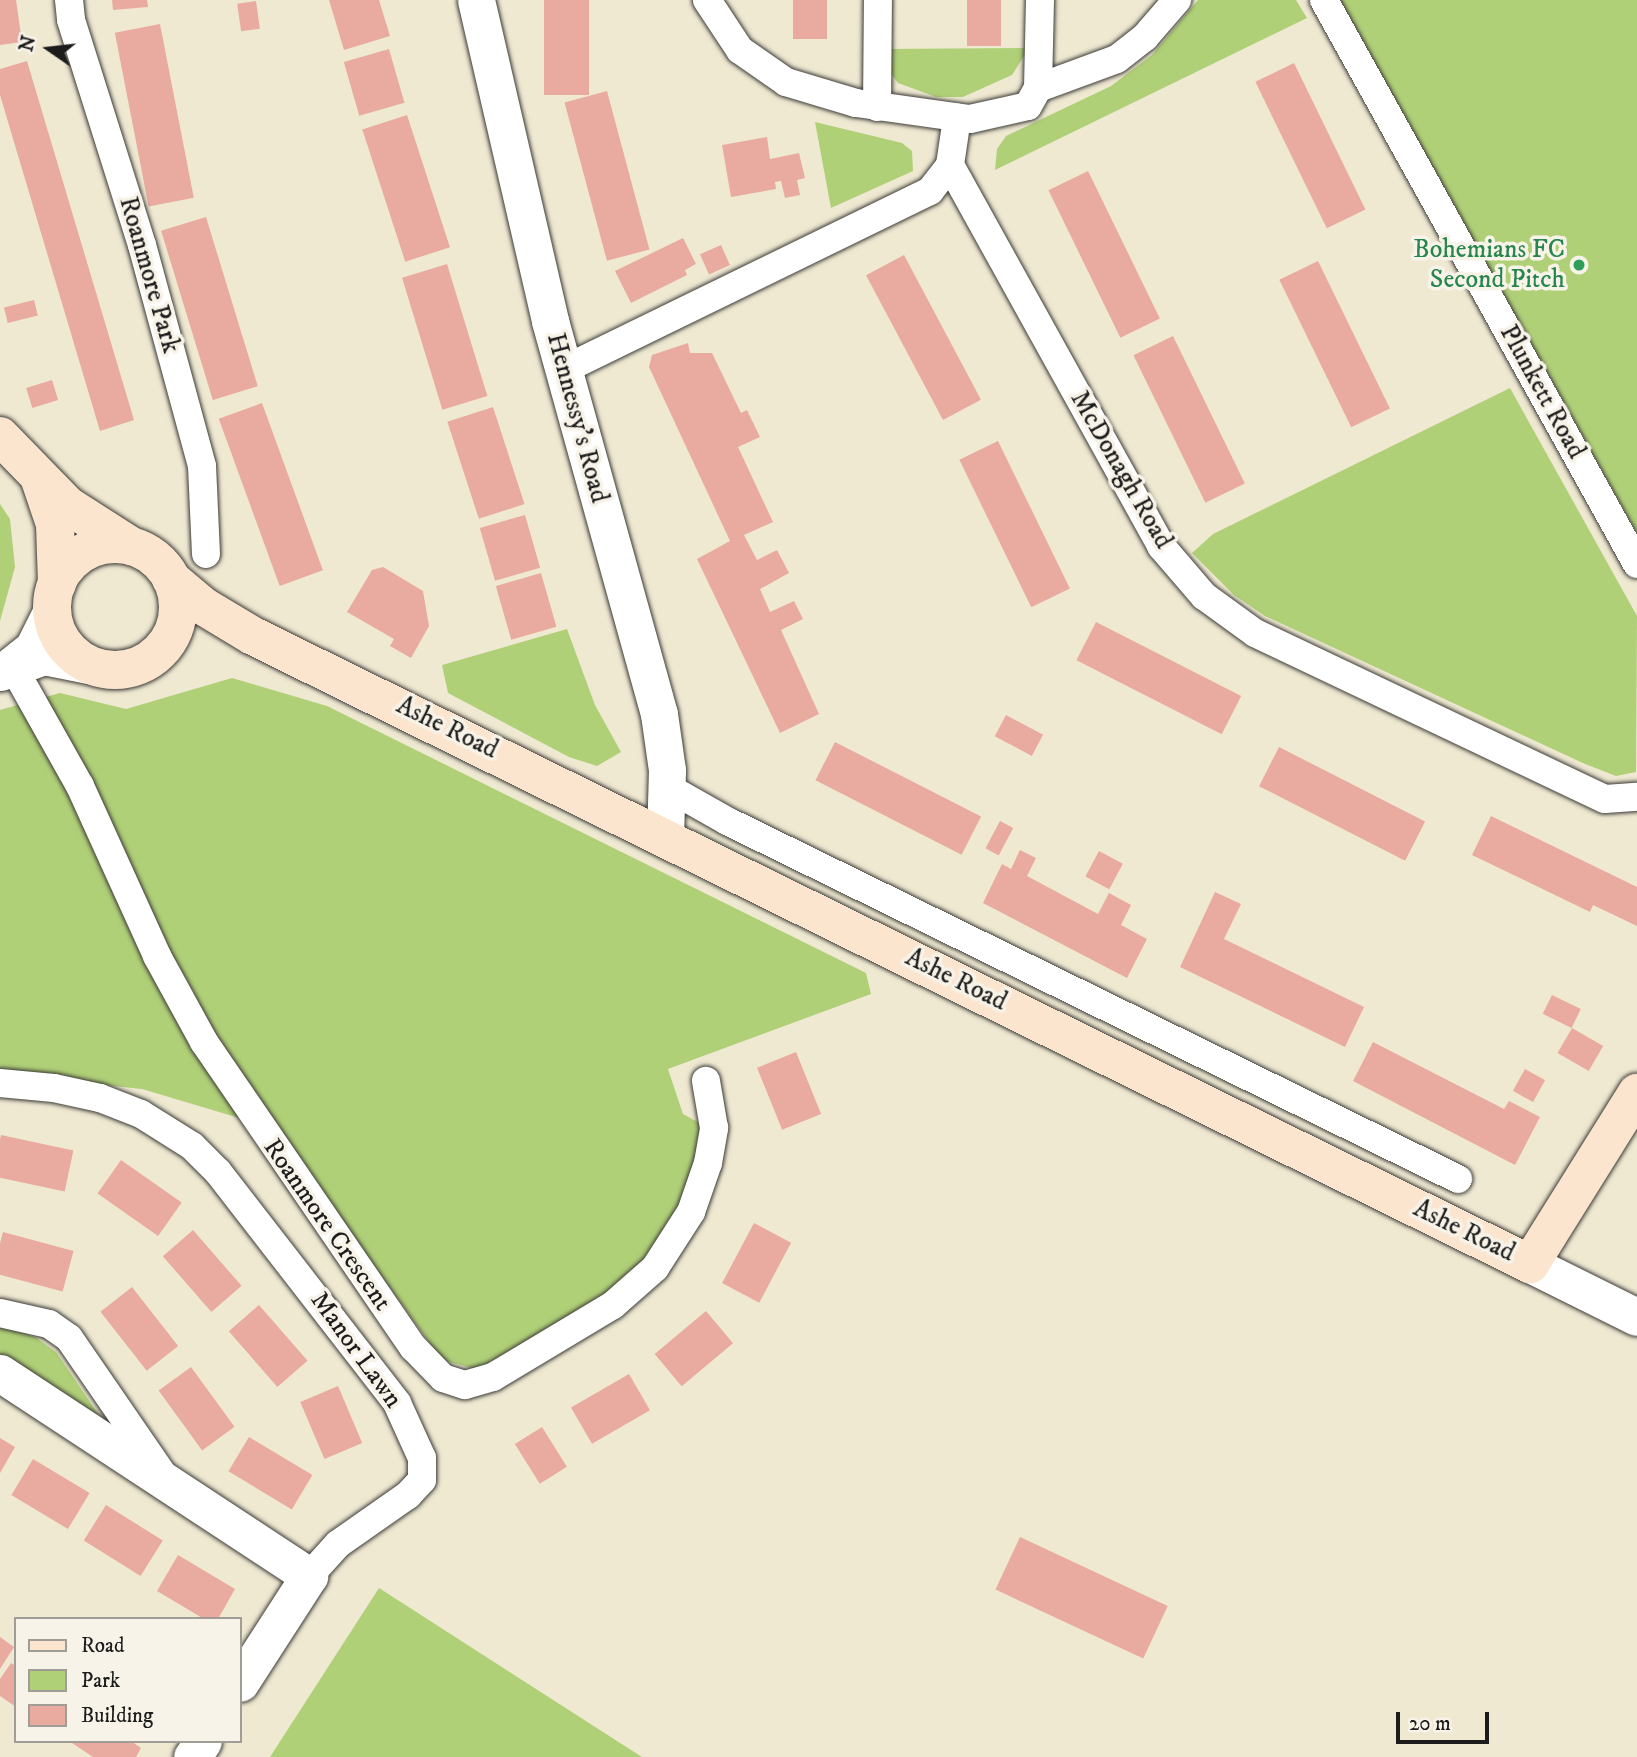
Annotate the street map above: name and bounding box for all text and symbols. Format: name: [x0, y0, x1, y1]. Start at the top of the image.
north arrow: [14, 14, 84, 84]
text: N: [15, 33, 41, 54]
street label: Roanmore Park: [112, 193, 186, 357]
place label: Bohemians FC Second Pitch: [1413, 234, 1565, 296]
marker: Bohemians FC Second Pitch: [1571, 257, 1587, 273]
street label: Plunkett Road: [1492, 320, 1592, 464]
street label: Hennessy's Road: [539, 330, 615, 506]
street label: McDonagh Road: [1063, 386, 1179, 554]
street label: Ashe Road: [391, 690, 503, 766]
street label: Ashe Road: [900, 942, 1012, 1018]
street label: Roanmore Crescent: [256, 1133, 398, 1317]
street label: Ashe Road: [1408, 1193, 1520, 1269]
street label: Manor Lawn: [303, 1286, 409, 1414]
legend: [14, 1617, 242, 1743]
text: Road: [81, 1633, 125, 1659]
text: Park: [81, 1668, 120, 1694]
scale bar: [1399, 1698, 1492, 1742]
text: Building: [81, 1703, 153, 1729]
text: 20 m: [1409, 1711, 1451, 1737]

